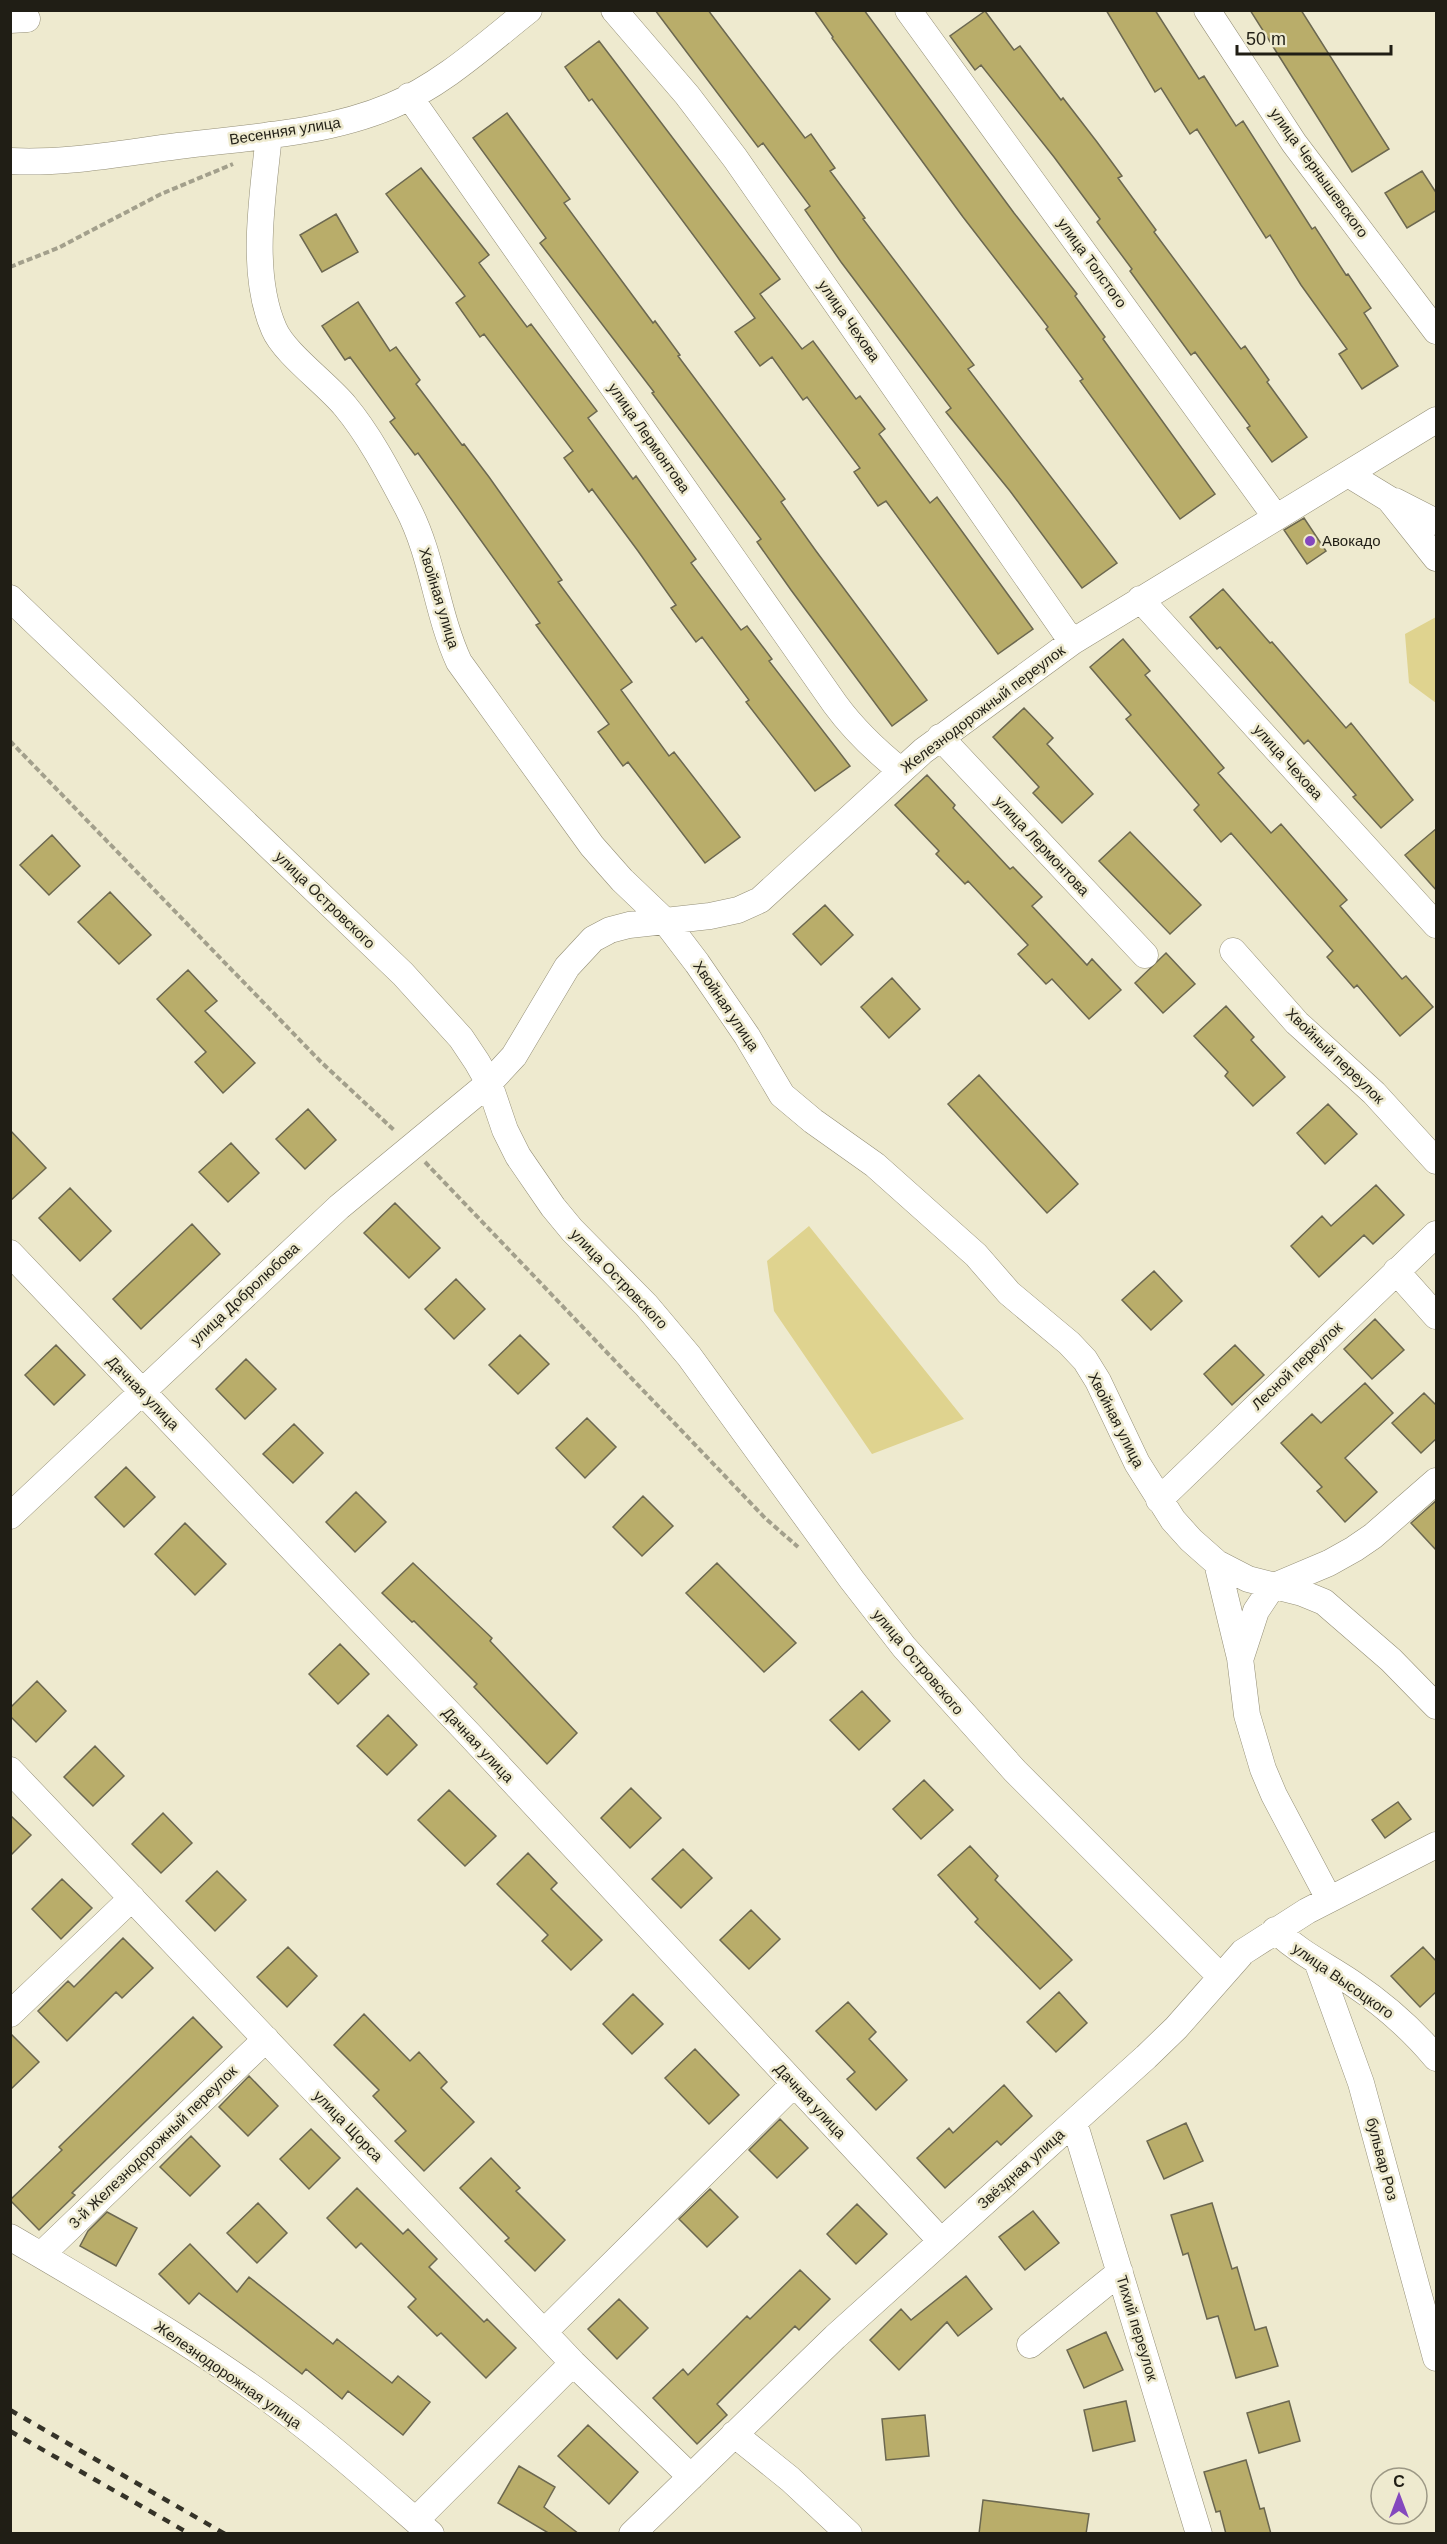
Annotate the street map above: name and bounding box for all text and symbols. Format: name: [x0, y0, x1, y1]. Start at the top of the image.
scale bar: [1237, 18, 1392, 56]
text: 50 m: [1246, 29, 1286, 49]
street label: улица Чернышевского: [1267, 105, 1372, 241]
street label: Весенняя улица: [228, 113, 342, 148]
street label: улица Толстого: [1054, 215, 1130, 311]
street label: улица Чехова: [815, 277, 884, 365]
street label: улица Лермонтова: [605, 380, 694, 496]
place label: Авокадо: [1322, 532, 1380, 549]
marker: Авокадо: [1303, 534, 1317, 548]
street label: Хвойная улица: [416, 545, 463, 651]
street label: Железнодорожный переулок: [897, 641, 1068, 776]
street label: улица Чехова: [1250, 721, 1327, 803]
street label: улица Лермонтова: [992, 792, 1093, 899]
street label: улица Островского: [272, 848, 379, 952]
street label: Хвойная улица: [690, 958, 763, 1054]
street label: Хвойный переулок: [1283, 1004, 1388, 1107]
street label: улица Островского: [567, 1225, 671, 1332]
street label: улица Добролюбова: [187, 1239, 303, 1348]
street label: Лесной переулок: [1248, 1318, 1346, 1413]
street label: Дачная улица: [104, 1352, 183, 1434]
street label: Хвойная улица: [1085, 1369, 1148, 1471]
street label: улица Островского: [869, 1606, 967, 1718]
street label: Дачная улица: [439, 1704, 518, 1786]
street label: улица Высоцкого: [1290, 1939, 1397, 2022]
street label: Дачная улица: [771, 2060, 850, 2142]
street label: 3-й Железнодорожный переулок: [65, 2062, 240, 2231]
street label: улица Щорса: [310, 2087, 387, 2165]
street label: бульвар Роз: [1363, 2116, 1402, 2202]
street label: Звёздная улица: [974, 2125, 1068, 2212]
street label: Тихий переулок: [1113, 2273, 1162, 2383]
street label: Железнодорожная улица: [152, 2317, 305, 2432]
north arrow: [1369, 2466, 1429, 2526]
text: С: [1393, 2473, 1405, 2490]

